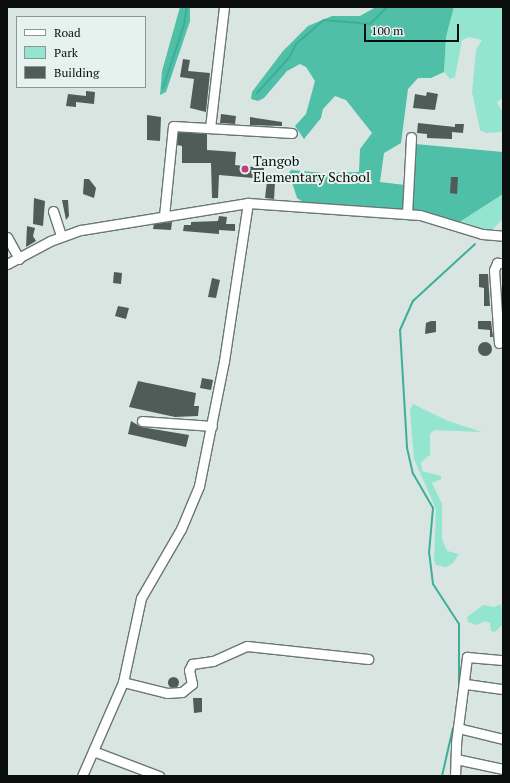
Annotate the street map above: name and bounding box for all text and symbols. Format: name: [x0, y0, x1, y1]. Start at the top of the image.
legend: [16, 16, 146, 88]
scale bar: [366, 16, 461, 42]
text: 100 m: [371, 23, 403, 38]
text: Road: [54, 25, 81, 40]
text: Park: [54, 45, 78, 60]
text: Building: [54, 65, 99, 80]
place label: Tangob Elementary School: [253, 153, 370, 186]
marker: Tangob Elementary School: [240, 164, 250, 174]

